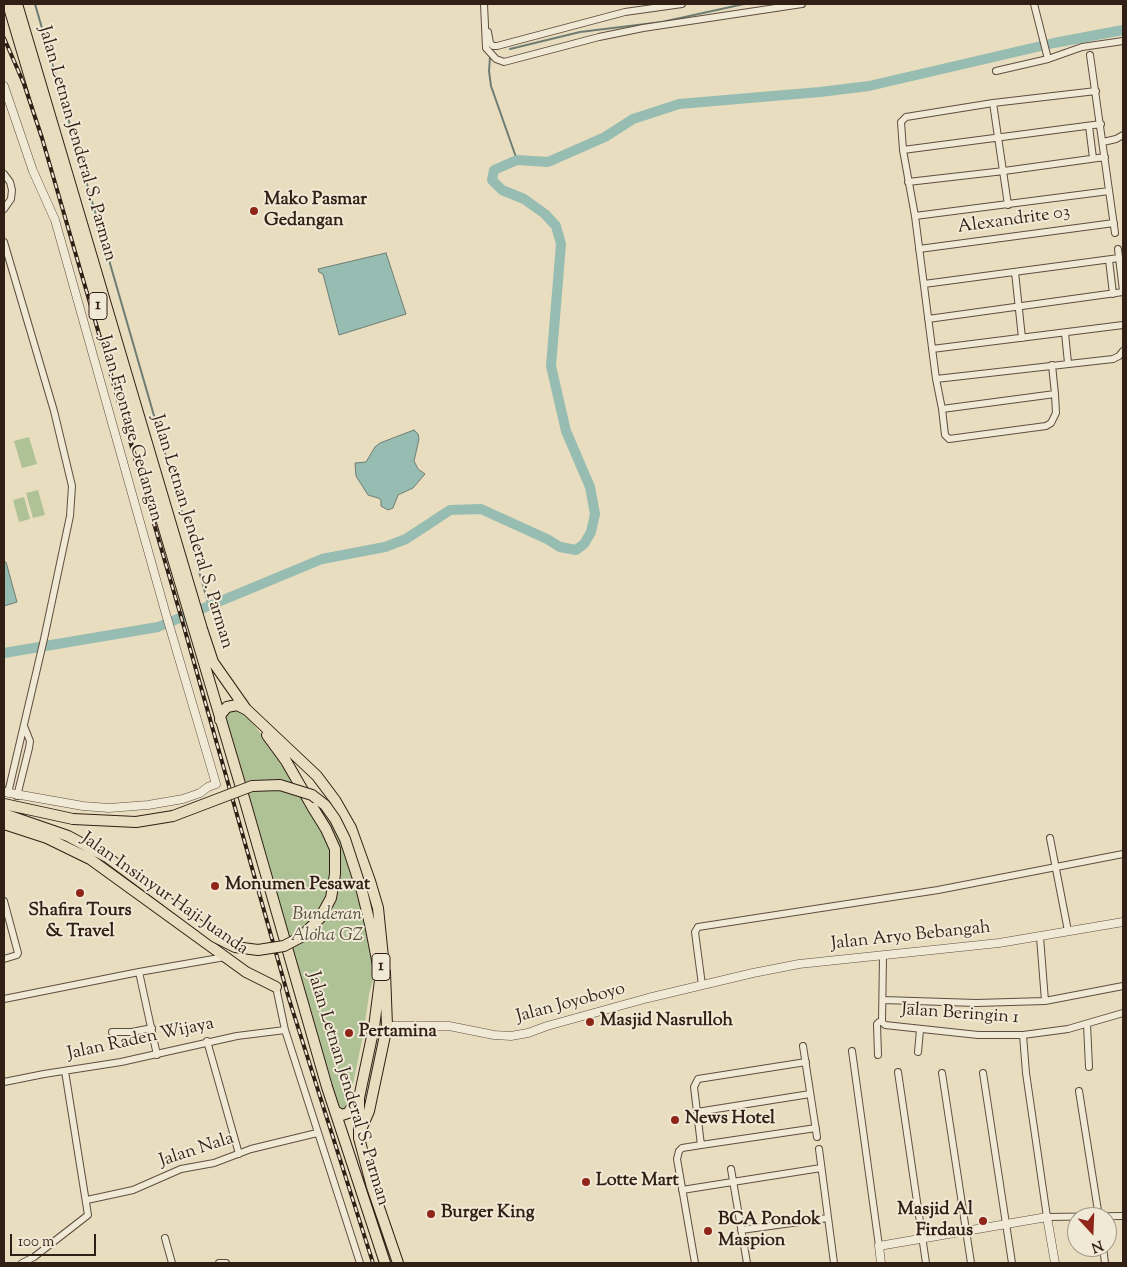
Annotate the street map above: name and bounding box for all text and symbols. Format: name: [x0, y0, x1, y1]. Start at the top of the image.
street label: Jalan Letnan Jenderal S. Parman: [32, 24, 120, 264]
place label: Mako Pasmar Gedangan: [264, 190, 367, 232]
street label: Alexandrite 03: [956, 202, 1072, 240]
marker: Mako Pasmar Gedangan: [248, 205, 260, 217]
road number: 1: [89, 292, 107, 320]
street label: Jalan Frontage Gedangan: [92, 333, 166, 525]
street label: Jalan Letnan Jenderal S. Parman: [145, 412, 237, 652]
street label: Jalan Insinyur Haji Juanda: [76, 829, 252, 961]
place label: Monumen Pesawat: [225, 875, 370, 897]
marker: Monumen Pesawat: [209, 880, 221, 892]
marker: Shafira Tours & Travel: [74, 887, 86, 899]
place label: Shafira Tours & Travel: [28, 901, 132, 944]
park label: Bunderan Aloha GZ: [291, 905, 363, 948]
street label: Jalan Aryo Bebangah: [830, 918, 992, 956]
road number: 1: [372, 954, 390, 980]
street label: Jalan Letnan Jenderal S. Parman: [301, 969, 393, 1209]
street label: Jalan Joyoboyo: [514, 979, 628, 1029]
street label: Jalan Beringin 1: [900, 1000, 1020, 1030]
place label: Masjid Nasrulloh: [600, 1011, 733, 1033]
street label: Jalan Raden Wijaya: [66, 1014, 216, 1066]
marker: Masjid Nasrulloh: [584, 1016, 596, 1028]
place label: Pertamina: [359, 1022, 437, 1044]
marker: Pertamina: [343, 1027, 355, 1039]
place label: News Hotel: [685, 1109, 775, 1131]
marker: News Hotel: [669, 1114, 681, 1126]
street label: Jalan Nala: [157, 1129, 237, 1173]
place label: Lotte Mart: [596, 1171, 679, 1193]
marker: Lotte Mart: [580, 1176, 592, 1188]
place label: Masjid Al Firdaus: [897, 1200, 973, 1242]
place label: Burger King: [441, 1203, 535, 1225]
north arrow: [1067, 1207, 1117, 1257]
marker: Burger King: [425, 1208, 437, 1220]
place label: BCA Pondok Maspion: [718, 1210, 821, 1252]
marker: Masjid Al Firdaus: [977, 1215, 989, 1227]
scale bar: [12, 1224, 99, 1256]
marker: BCA Pondok Maspion: [702, 1225, 714, 1237]
text: 100 m: [18, 1232, 54, 1253]
text: N: [1088, 1234, 1105, 1256]

